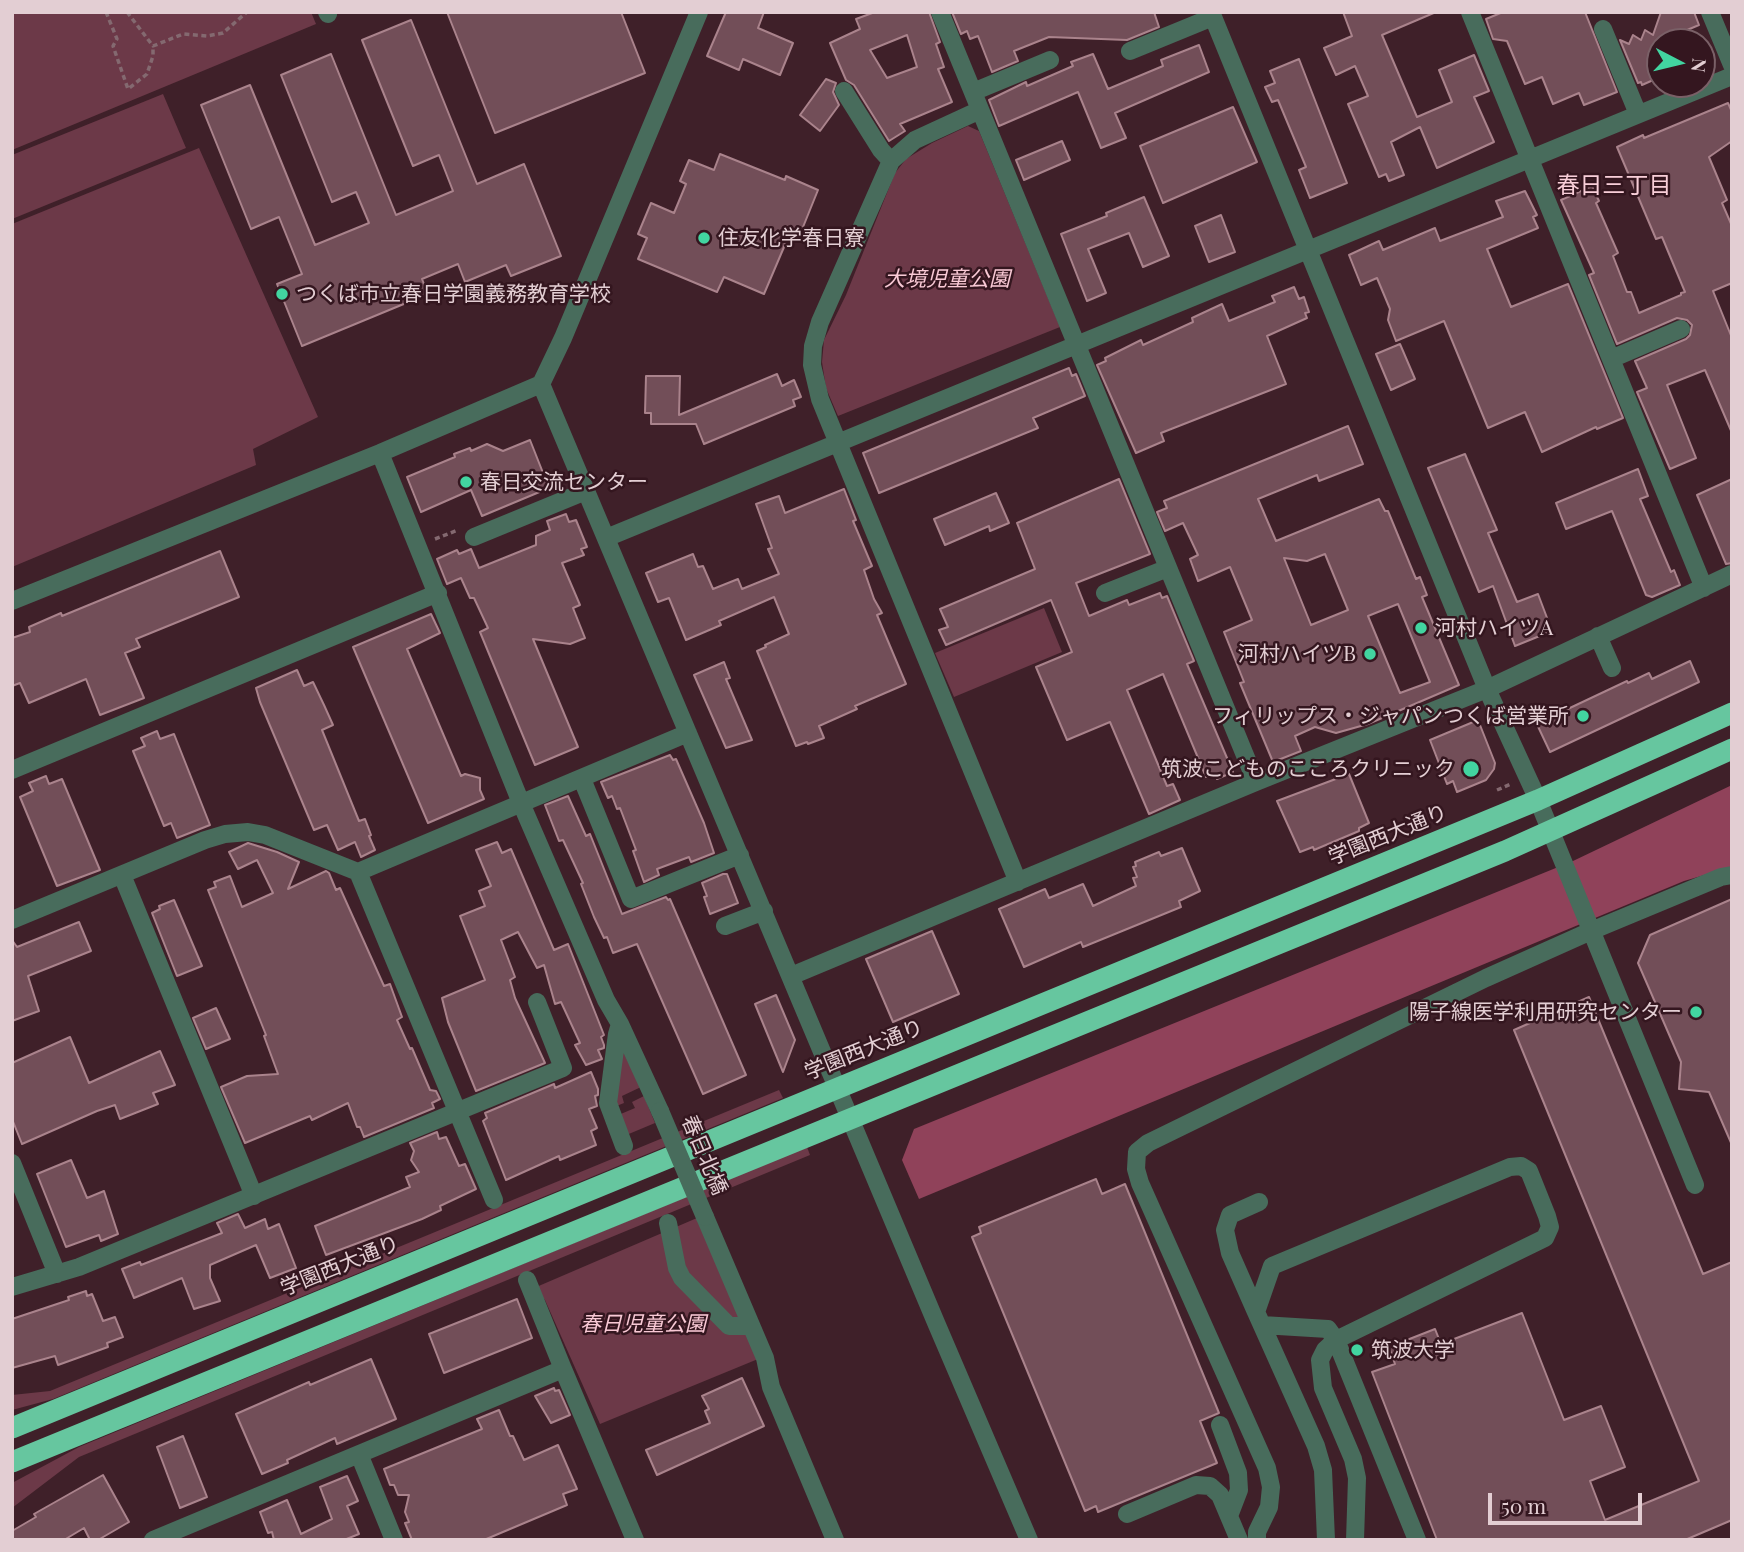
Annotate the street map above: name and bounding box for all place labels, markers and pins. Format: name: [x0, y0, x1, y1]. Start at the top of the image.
place label: 住友化学春日寮: [718, 225, 865, 251]
marker: 住友化学春日寮: [696, 230, 712, 246]
place label: つくば市立春日学園義務教育学校: [296, 281, 611, 307]
marker: つくば市立春日学園義務教育学校: [274, 286, 290, 302]
place label: 春日交流センター: [480, 469, 648, 495]
marker: 春日交流センター: [458, 474, 474, 490]
place label: 河村ハイツA: [1435, 615, 1553, 641]
marker: 河村ハイツA: [1413, 620, 1429, 636]
place label: 河村ハイツB: [1238, 641, 1356, 667]
marker: 河村ハイツB: [1362, 646, 1378, 662]
place label: フィリップス・ジャパンつくば営業所: [1212, 703, 1569, 729]
marker: フィリップス・ジャパンつくば営業所: [1575, 708, 1591, 724]
place label: 筑波こどものこころクリニック: [1161, 756, 1455, 782]
marker: 筑波こどものこころクリニック: [1461, 759, 1481, 779]
place label: 陽子線医学利用研究センター: [1409, 999, 1682, 1025]
marker: 陽子線医学利用研究センター: [1688, 1004, 1704, 1020]
place label: 筑波大学: [1371, 1337, 1455, 1363]
marker: 筑波大学: [1349, 1342, 1365, 1358]

